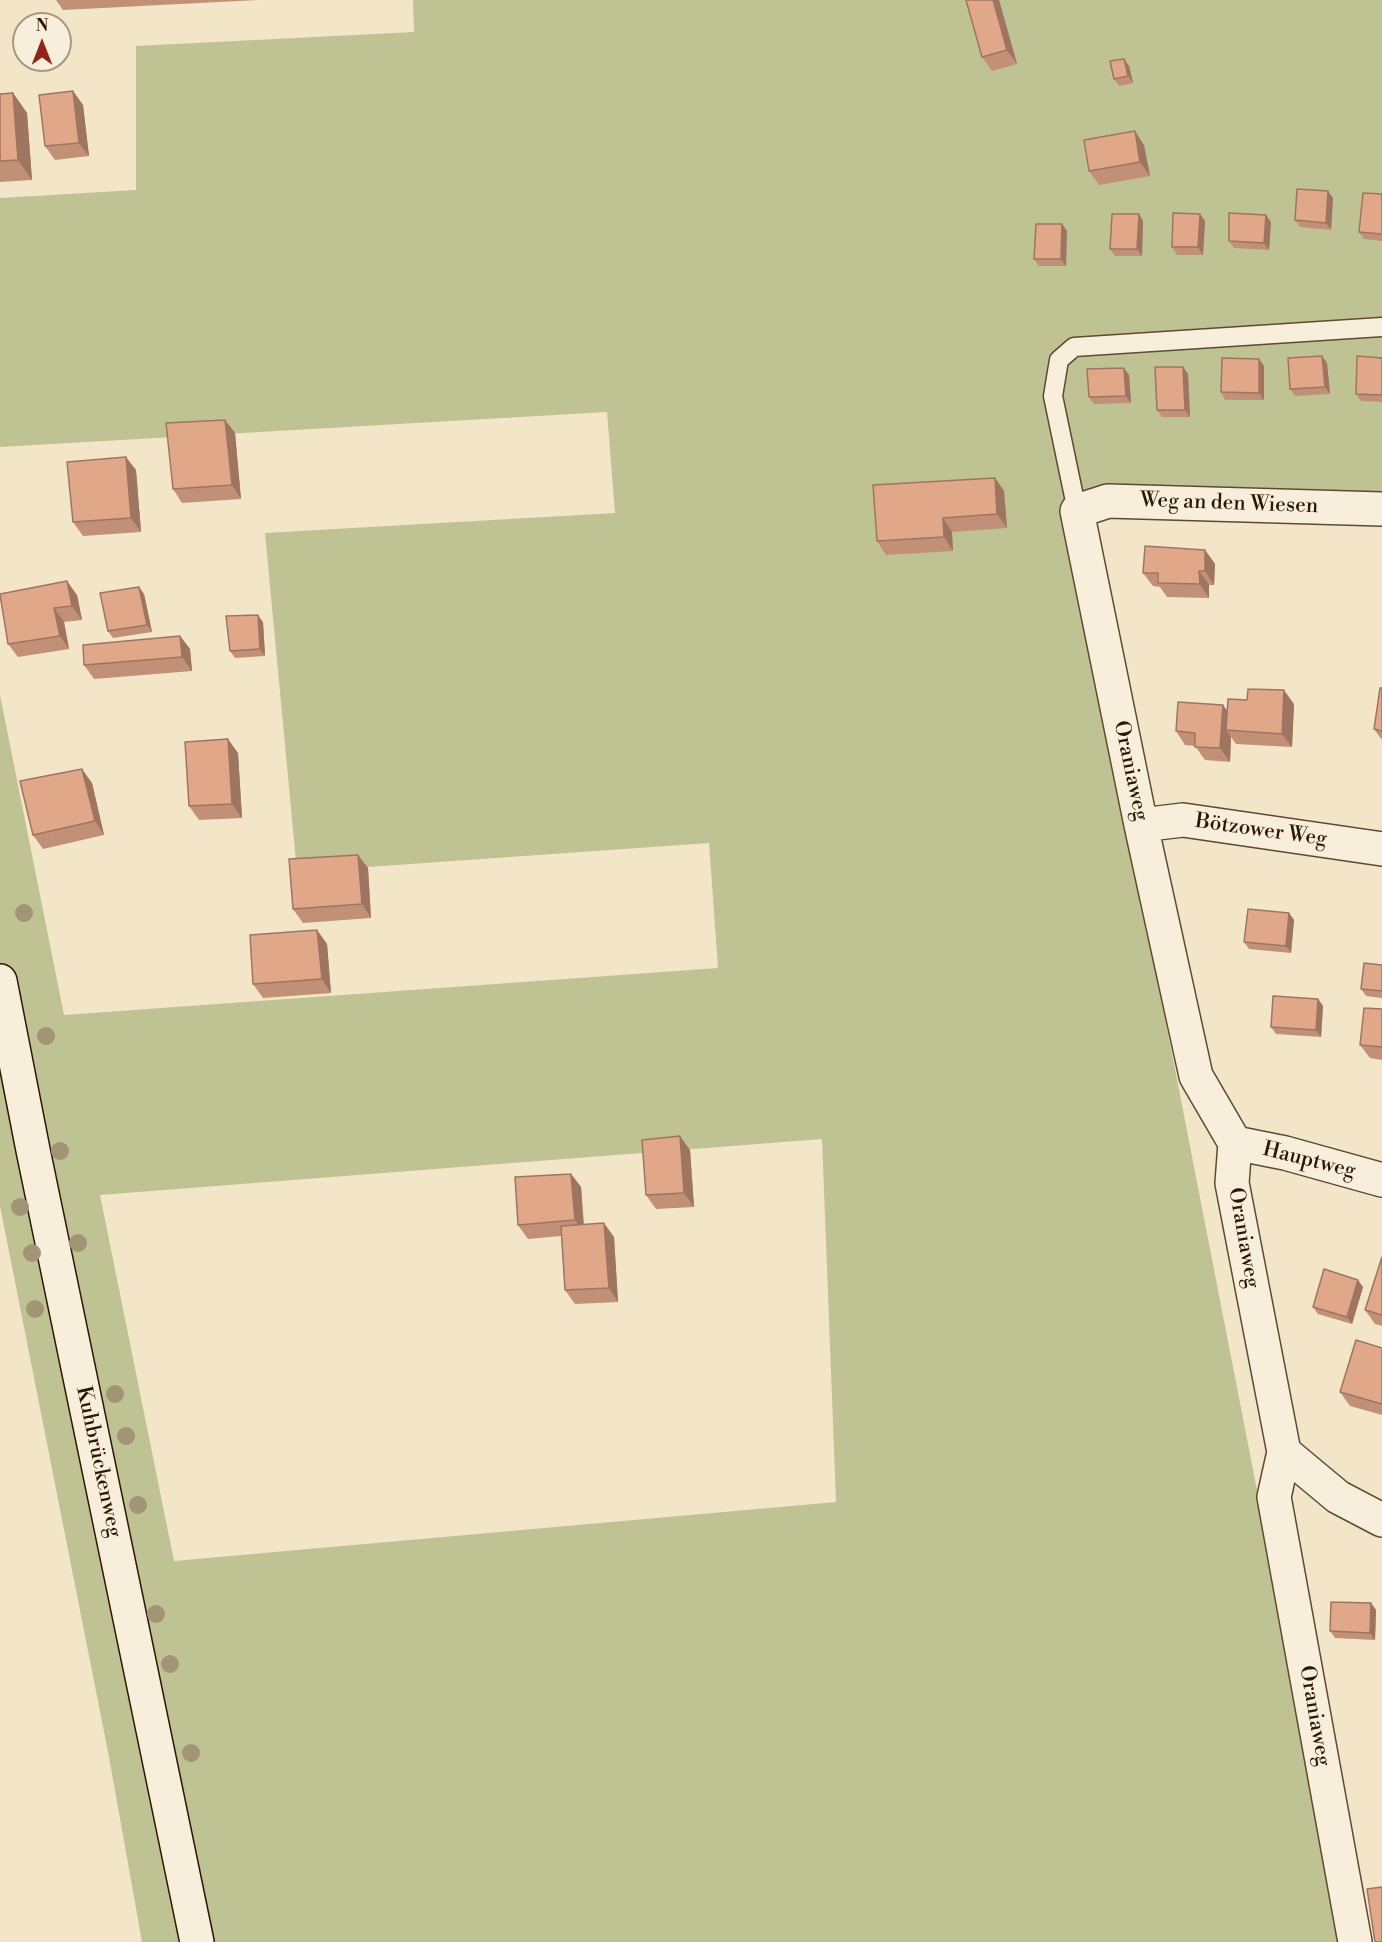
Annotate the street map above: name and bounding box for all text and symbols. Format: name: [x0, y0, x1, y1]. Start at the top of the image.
north arrow: [12, 12, 72, 72]
text: N: [36, 16, 48, 36]
street label: Weg an den Wiesen: [1139, 488, 1319, 520]
street label: Oraniaweg: [1107, 719, 1153, 823]
street label: Bötzower Weg: [1193, 809, 1329, 853]
street label: Hauptweg: [1260, 1137, 1358, 1185]
street label: Oraniaweg: [1222, 1186, 1264, 1290]
street label: Kuhbrückenweg: [70, 1384, 126, 1540]
street label: Oraniaweg: [1293, 1664, 1335, 1768]

